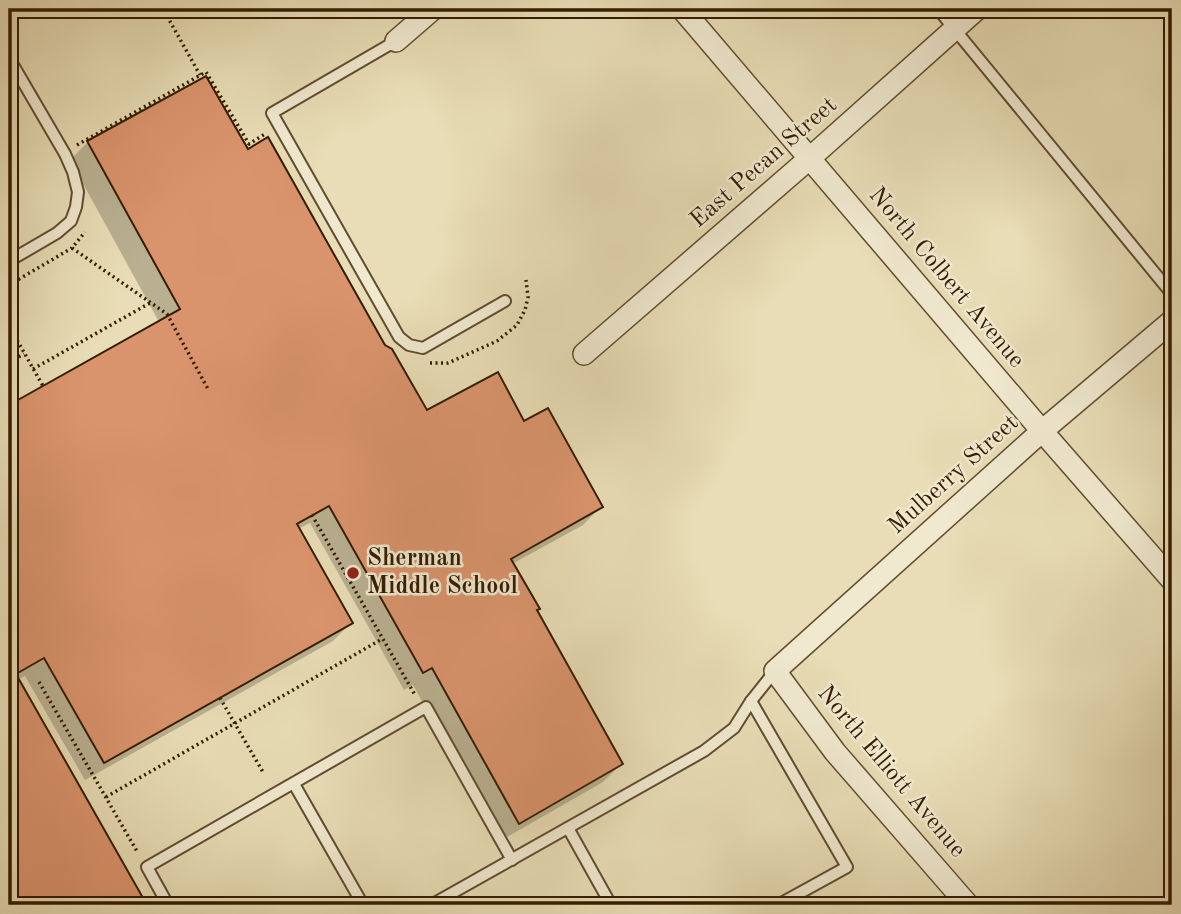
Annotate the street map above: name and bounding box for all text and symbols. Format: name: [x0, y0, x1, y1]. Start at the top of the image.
street label: East Pecan Street: [686, 93, 842, 233]
street label: North Colbert Avenue: [864, 183, 1028, 373]
street label: Mulberry Street: [884, 411, 1024, 539]
place label: Sherman Middle School: [367, 547, 518, 599]
marker: Sherman Middle School: [345, 565, 361, 581]
street label: North Elliott Avenue: [812, 682, 970, 862]

